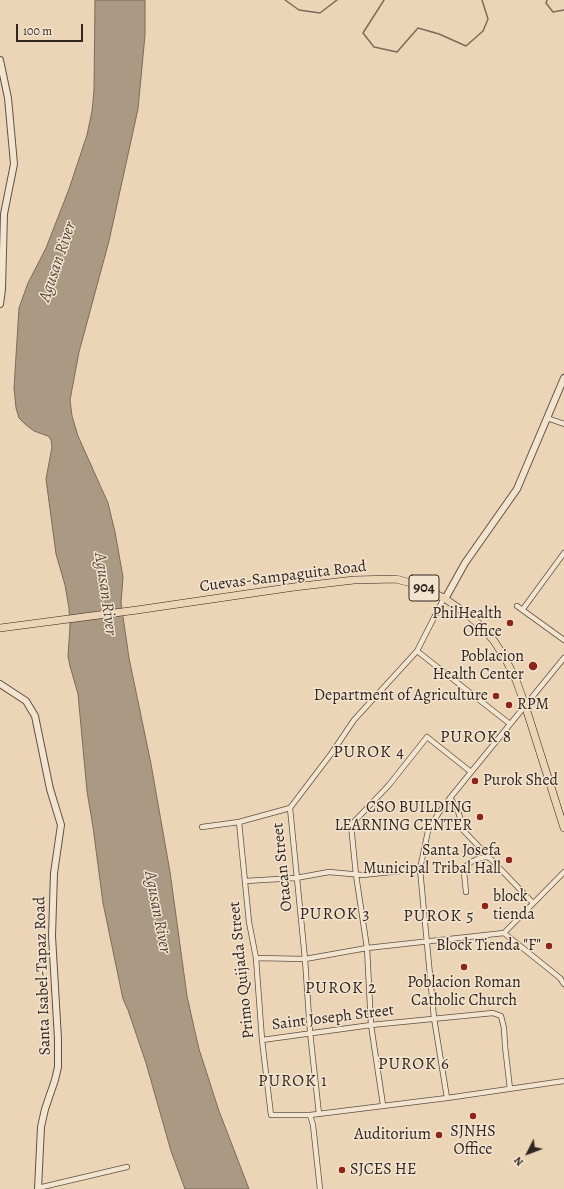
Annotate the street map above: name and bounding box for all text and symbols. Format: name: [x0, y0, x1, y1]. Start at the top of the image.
scale bar: [18, 16, 85, 42]
text: 100 m: [23, 23, 52, 39]
water label: Agusan River: [35, 219, 81, 305]
water label: Agusan River: [89, 551, 121, 637]
street label: Cuevas-Sampaguita Road: [199, 557, 367, 597]
road number: 904: [409, 575, 439, 601]
place label: PhilHealth Office: [432, 604, 502, 642]
marker: PhilHealth Office: [505, 618, 515, 628]
place label: Poblacion Health Center: [433, 647, 524, 685]
marker: Poblacion Health Center: [527, 660, 539, 672]
place label: Department of Agriculture: [314, 686, 488, 706]
marker: Department of Agriculture: [491, 691, 501, 701]
place label: RPM: [517, 695, 549, 715]
marker: RPM: [504, 700, 514, 710]
district label: PUROK 8: [440, 728, 512, 748]
district label: PUROK 4: [333, 743, 405, 763]
place label: Purok Shed: [483, 771, 558, 791]
marker: Purok Shed: [470, 776, 480, 786]
place label: CSO BUILDING LEARNING CENTER: [334, 798, 472, 836]
marker: CSO BUILDING LEARNING CENTER: [475, 812, 485, 822]
street label: Otacan Street: [269, 822, 297, 912]
place label: Santa Josefa Municipal Tribal Hall: [363, 841, 501, 879]
marker: Santa Josefa Municipal Tribal Hall: [504, 855, 514, 865]
water label: Agusan River: [139, 869, 175, 955]
place label: block tienda: [493, 887, 535, 925]
street label: Santa Isabel-Tapaz Road: [31, 896, 55, 1056]
street label: Primo Quijada Street: [225, 900, 259, 1040]
marker: block tienda: [480, 901, 490, 911]
district label: PUROK 3: [299, 905, 371, 925]
district label: PUROK 5: [403, 907, 475, 927]
place label: Block Tienda "F": [436, 936, 541, 956]
marker: Block Tienda "F": [544, 941, 554, 951]
marker: Poblacion Roman Catholic Church: [459, 962, 469, 972]
place label: Poblacion Roman Catholic Church: [407, 973, 521, 1011]
district label: PUROK 2: [305, 979, 377, 999]
street label: Saint Joseph Street: [271, 1001, 395, 1035]
district label: PUROK 6: [378, 1055, 450, 1075]
district label: PUROK 1: [258, 1072, 328, 1092]
marker: SJNHS Office: [468, 1111, 478, 1121]
place label: SJNHS Office: [450, 1122, 496, 1160]
place label: Auditorium: [354, 1125, 431, 1145]
marker: Auditorium: [434, 1130, 444, 1140]
north arrow: [508, 1133, 548, 1173]
text: N: [510, 1153, 527, 1169]
place label: SJCES HE: [350, 1160, 416, 1180]
marker: SJCES HE: [337, 1165, 347, 1175]

